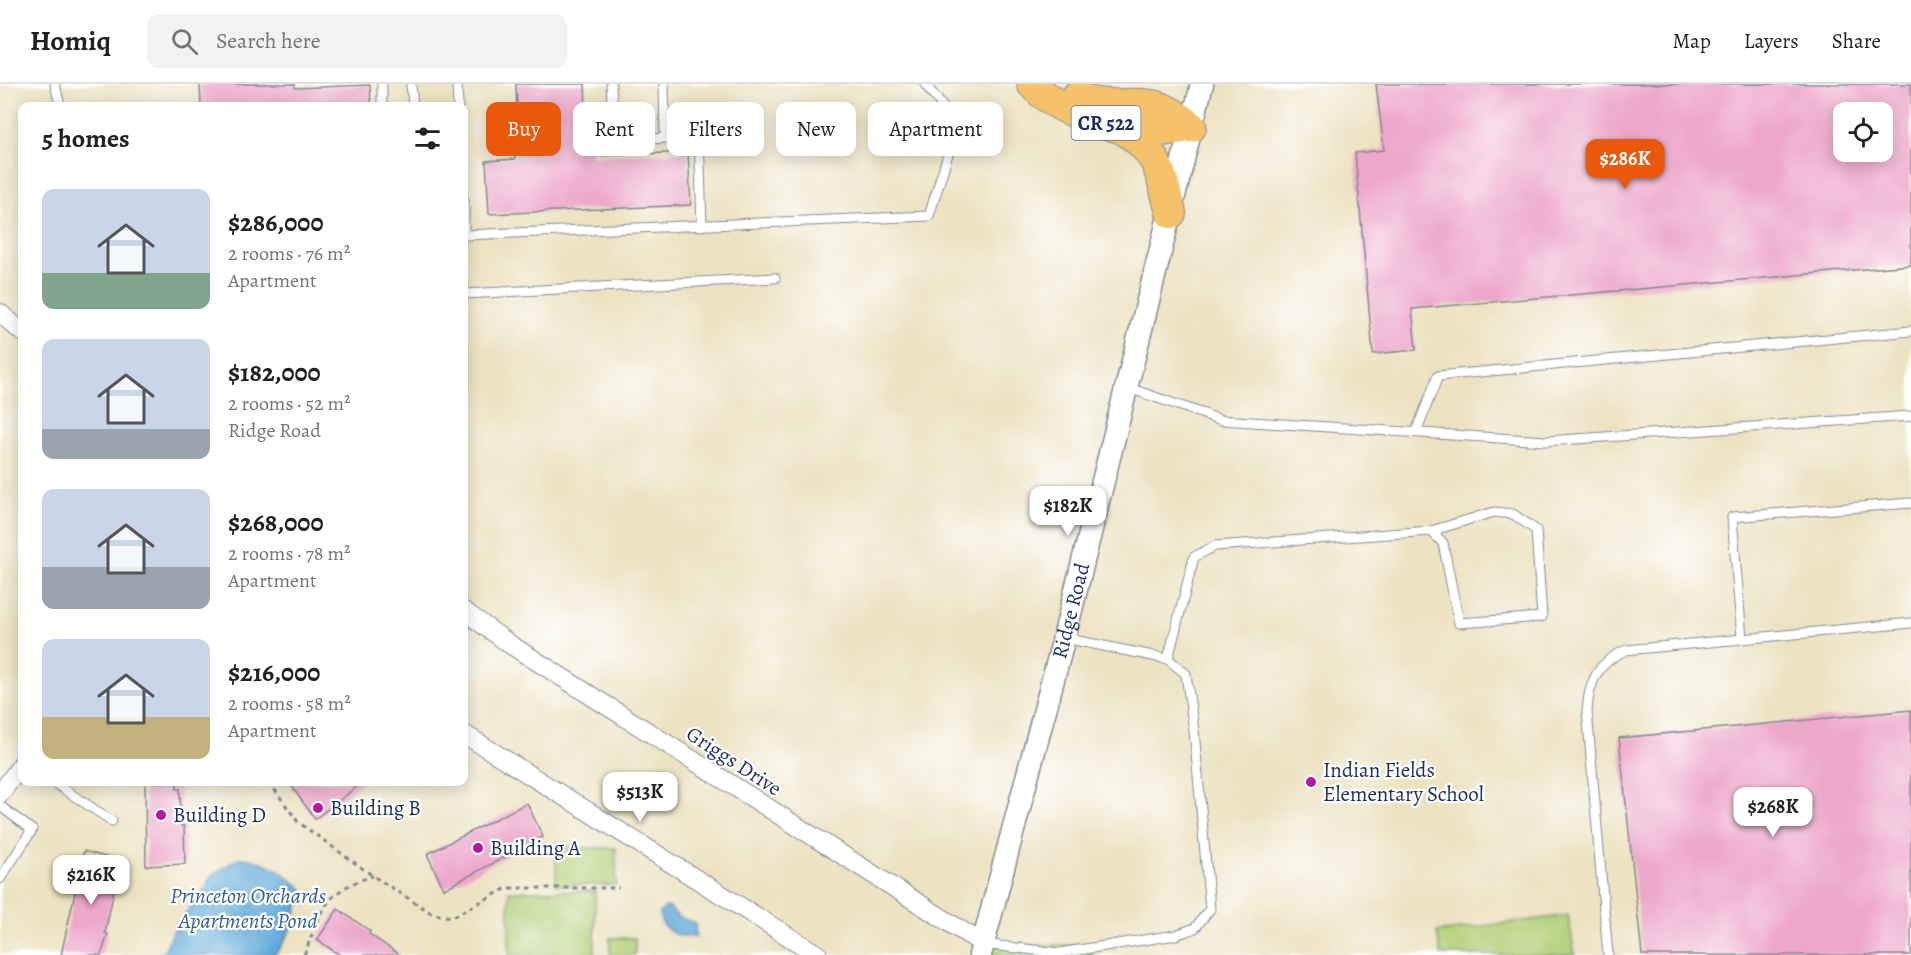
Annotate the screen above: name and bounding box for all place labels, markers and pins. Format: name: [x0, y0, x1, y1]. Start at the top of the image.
pin: $286K: [1583, 139, 1667, 190]
pin: $182K: [1026, 486, 1110, 537]
place label: Indian Fields Elementary School: [1323, 756, 1484, 808]
pin: $513K: [598, 772, 682, 823]
marker: Indian Fields Elementary School: [1304, 775, 1318, 789]
pin: $268K: [1731, 787, 1815, 838]
place label: Building B: [330, 794, 421, 822]
place label: Building D: [173, 801, 266, 829]
marker: Building B: [311, 801, 325, 815]
marker: Building D: [154, 808, 168, 822]
place label: Building A: [490, 834, 581, 862]
marker: Building A: [471, 841, 485, 855]
pin: $216K: [49, 855, 133, 906]

